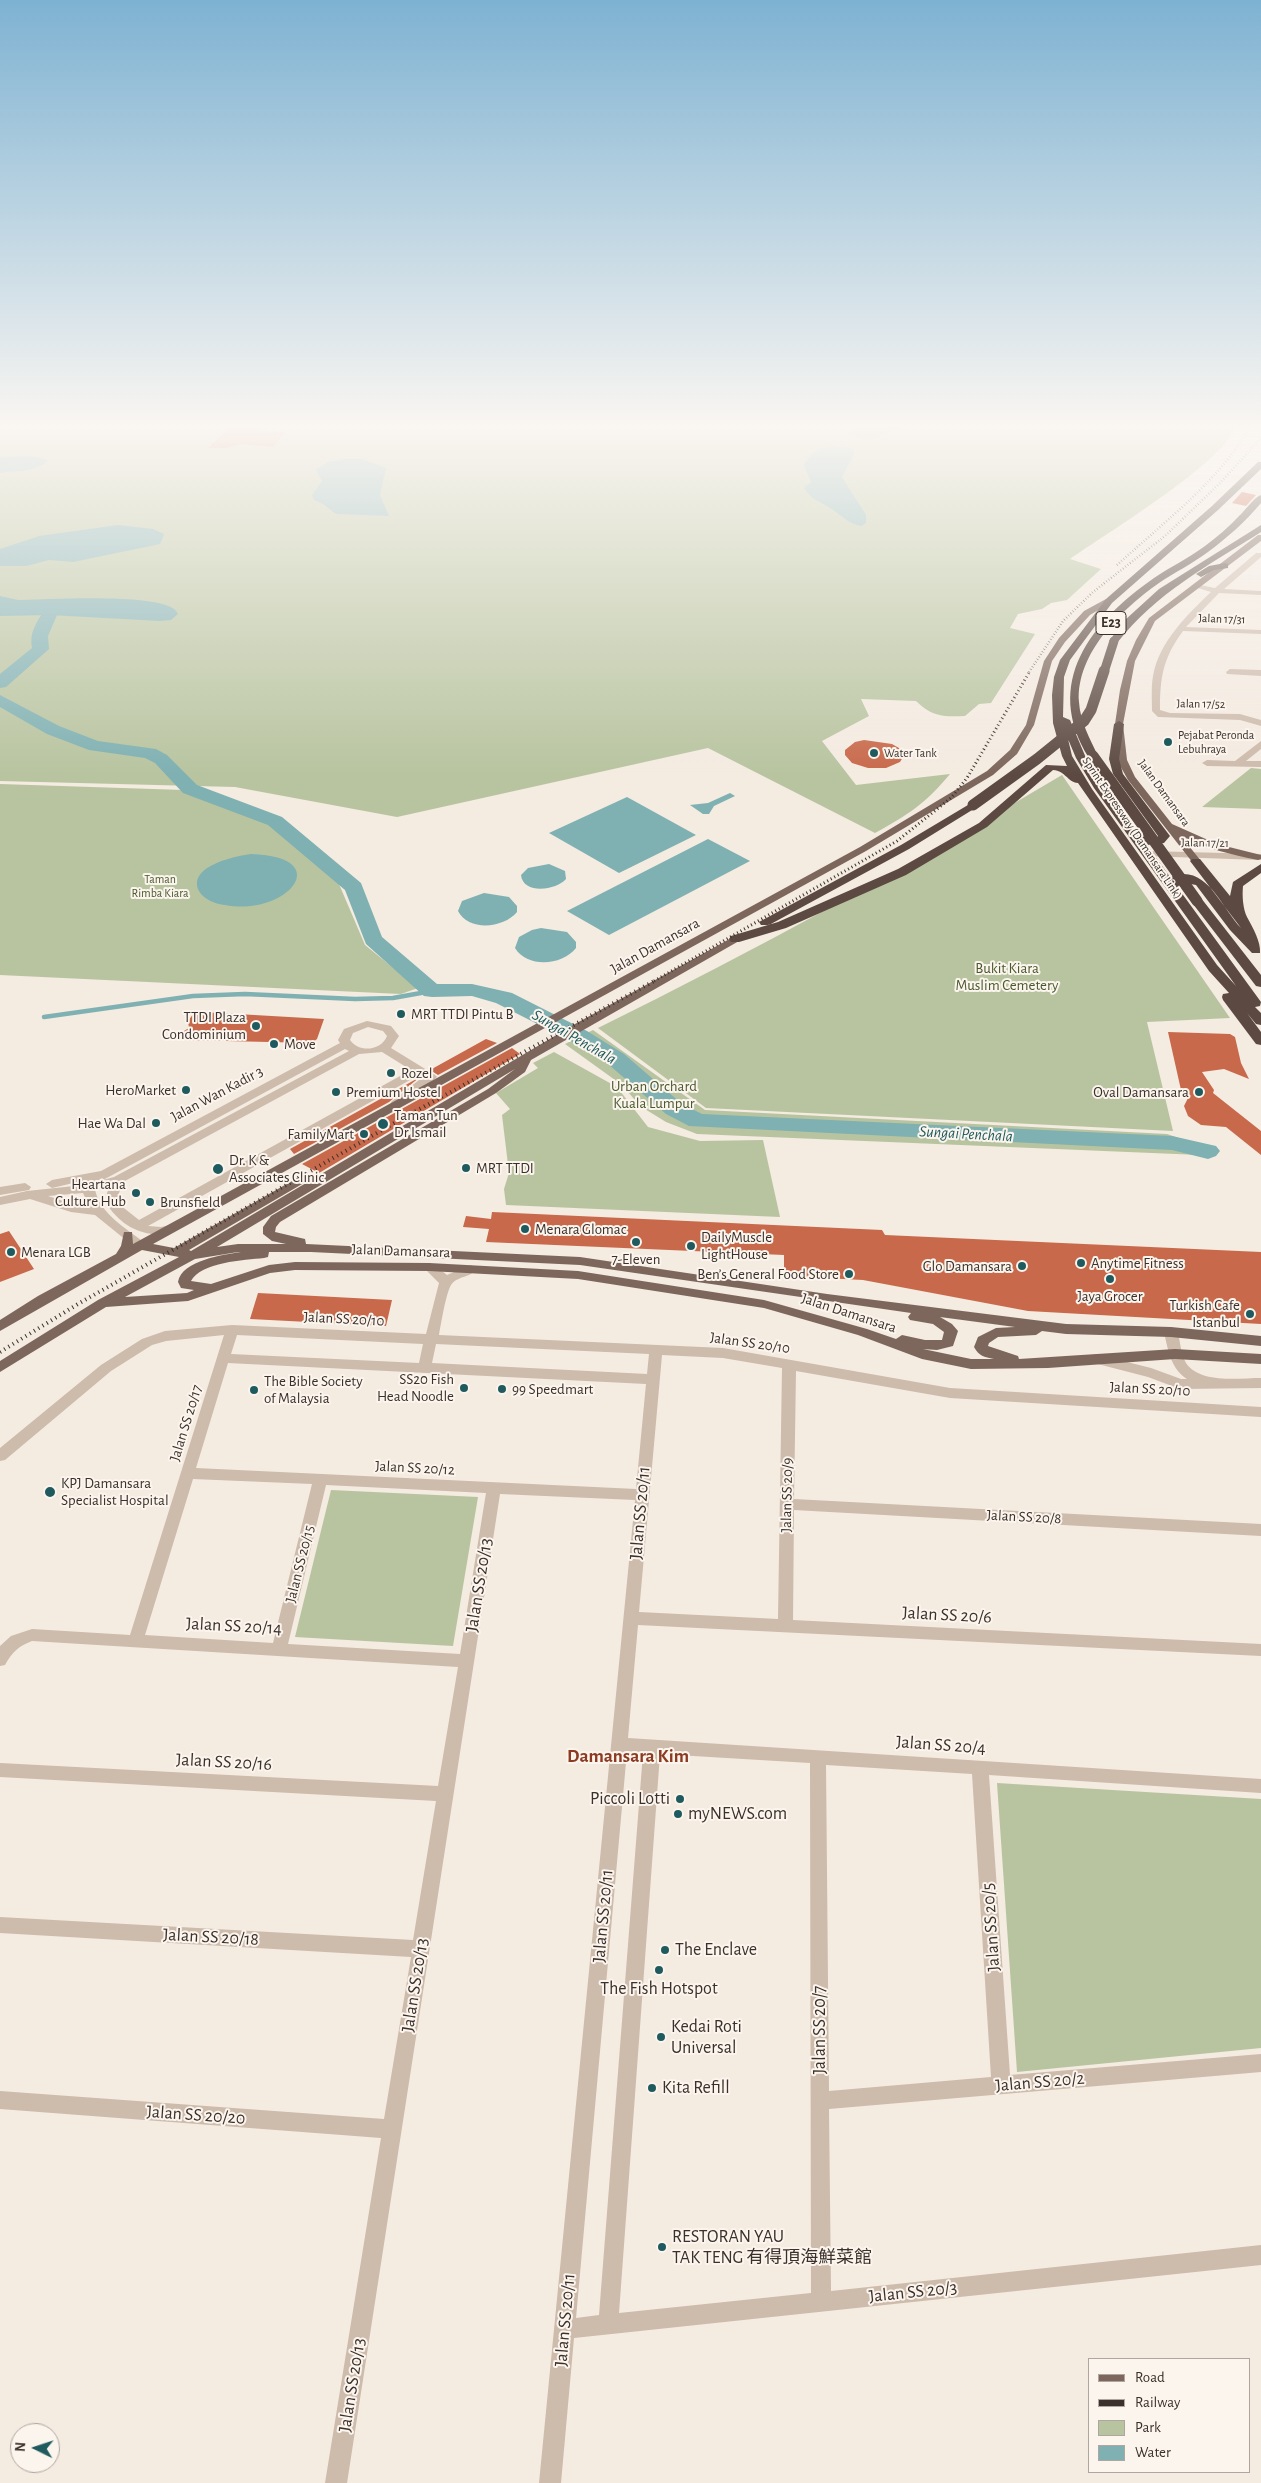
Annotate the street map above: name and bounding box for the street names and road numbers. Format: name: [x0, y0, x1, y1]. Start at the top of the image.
street label: Jalan 17/31: [1198, 611, 1246, 627]
road number: E23: [1096, 612, 1126, 634]
street label: Jalan 17/52: [1177, 696, 1225, 712]
street label: Sprint Expressway (Damansara Link): [1079, 754, 1185, 902]
street label: Jalan Damansara: [1135, 757, 1193, 829]
street label: Jalan 17/21: [1181, 835, 1229, 851]
street label: Jalan Damansara: [607, 914, 703, 978]
street label: Jalan Wan Kadir 3: [168, 1062, 266, 1126]
street label: Jalan Damansara: [351, 1240, 451, 1262]
street label: Jalan Damansara: [799, 1289, 899, 1337]
street label: Jalan SS 20/10: [303, 1308, 385, 1330]
street label: Jalan SS 20/10: [709, 1328, 791, 1358]
street label: Jalan SS 20/10: [1109, 1378, 1191, 1400]
street label: Jalan SS 20/17: [166, 1383, 206, 1463]
street label: Jalan SS 20/12: [375, 1457, 455, 1479]
street label: Jalan SS 20/9: [777, 1457, 797, 1533]
street label: Jalan SS 20/11: [625, 1465, 655, 1561]
street label: Jalan SS 20/8: [986, 1506, 1062, 1528]
street label: Jalan SS 20/15: [282, 1523, 318, 1605]
street label: Jalan SS 20/13: [461, 1536, 497, 1634]
street label: Jalan SS 20/6: [902, 1602, 992, 1628]
street label: Jalan SS 20/14: [185, 1613, 283, 1639]
street label: Jalan SS 20/4: [895, 1731, 987, 1759]
street label: Jalan SS 20/16: [176, 1749, 272, 1775]
street label: Jalan SS 20/11: [588, 1868, 618, 1964]
street label: Jalan SS 20/5: [977, 1882, 1005, 1972]
street label: Jalan SS 20/18: [163, 1924, 259, 1950]
street label: Jalan SS 20/13: [397, 1936, 433, 2034]
street label: Jalan SS 20/7: [809, 1986, 831, 2074]
street label: Jalan SS 20/2: [995, 2067, 1085, 2097]
street label: Jalan SS 20/20: [146, 2101, 246, 2129]
street label: Jalan SS 20/11: [550, 2272, 580, 2368]
street label: Jalan SS 20/3: [868, 2277, 958, 2307]
street label: Jalan SS 20/13: [334, 2336, 370, 2434]

